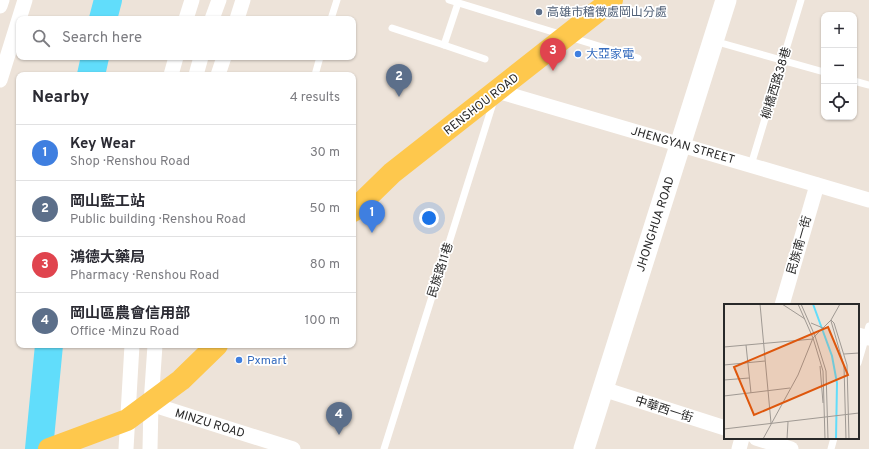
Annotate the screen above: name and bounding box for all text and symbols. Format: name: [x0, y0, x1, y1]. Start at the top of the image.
place label: 高雄市稽徵處岡山分處: [547, 5, 667, 21]
marker: 高雄市稽徵處岡山分處: [534, 7, 544, 17]
map controls: [821, 12, 857, 120]
button: +: [821, 12, 857, 48]
search box: [16, 16, 356, 60]
icon: search: [30, 27, 52, 49]
text: Search here: [62, 29, 142, 48]
pin: 3: [540, 38, 566, 71]
street label: 柳橋西路38巷: [758, 45, 796, 121]
place label: 大亞家電: [586, 47, 634, 63]
button: −: [821, 48, 857, 84]
marker: 大亞家電: [573, 49, 583, 59]
pin: 2: [386, 64, 412, 97]
street label: RENSHOU ROAD: [441, 70, 523, 139]
button: locate: [821, 84, 857, 120]
text: Nearby: [32, 87, 89, 109]
text: 4 results: [290, 90, 340, 106]
street label: JHENGYAN STREET: [629, 123, 737, 168]
text: Key Wear: [70, 135, 135, 154]
text: 1: [42, 145, 48, 161]
text: 30 m: [310, 145, 340, 161]
text: Shop · Renshou Road: [70, 154, 190, 170]
street label: JHONGHUA ROAD: [633, 175, 679, 274]
text: 岡山監工站: [70, 193, 145, 212]
pin: 1: [359, 200, 385, 233]
text: 2: [41, 201, 49, 217]
text: 50 m: [310, 201, 340, 217]
your location: [419, 208, 439, 228]
text: Public building · Renshou Road: [70, 212, 246, 228]
street label: 民族南一街: [784, 214, 816, 276]
street label: 民族路11巷: [425, 241, 457, 300]
text: 鴻德大藥局: [70, 249, 145, 268]
text: 3: [41, 257, 49, 273]
text: 80 m: [310, 257, 340, 273]
text: Pharmacy · Renshou Road: [70, 268, 219, 284]
inset map: [724, 304, 859, 439]
text: 岡山區農會信用部: [70, 305, 190, 324]
text: 4: [41, 313, 49, 329]
text: 100 m: [304, 313, 340, 329]
text: Office · Minzu Road: [70, 324, 179, 340]
place label: Pxmart: [247, 353, 287, 369]
marker: Pxmart: [234, 355, 244, 365]
street label: 中華西一街: [633, 393, 695, 427]
pin: 4: [326, 402, 352, 435]
street label: MINZU ROAD: [173, 406, 247, 442]

